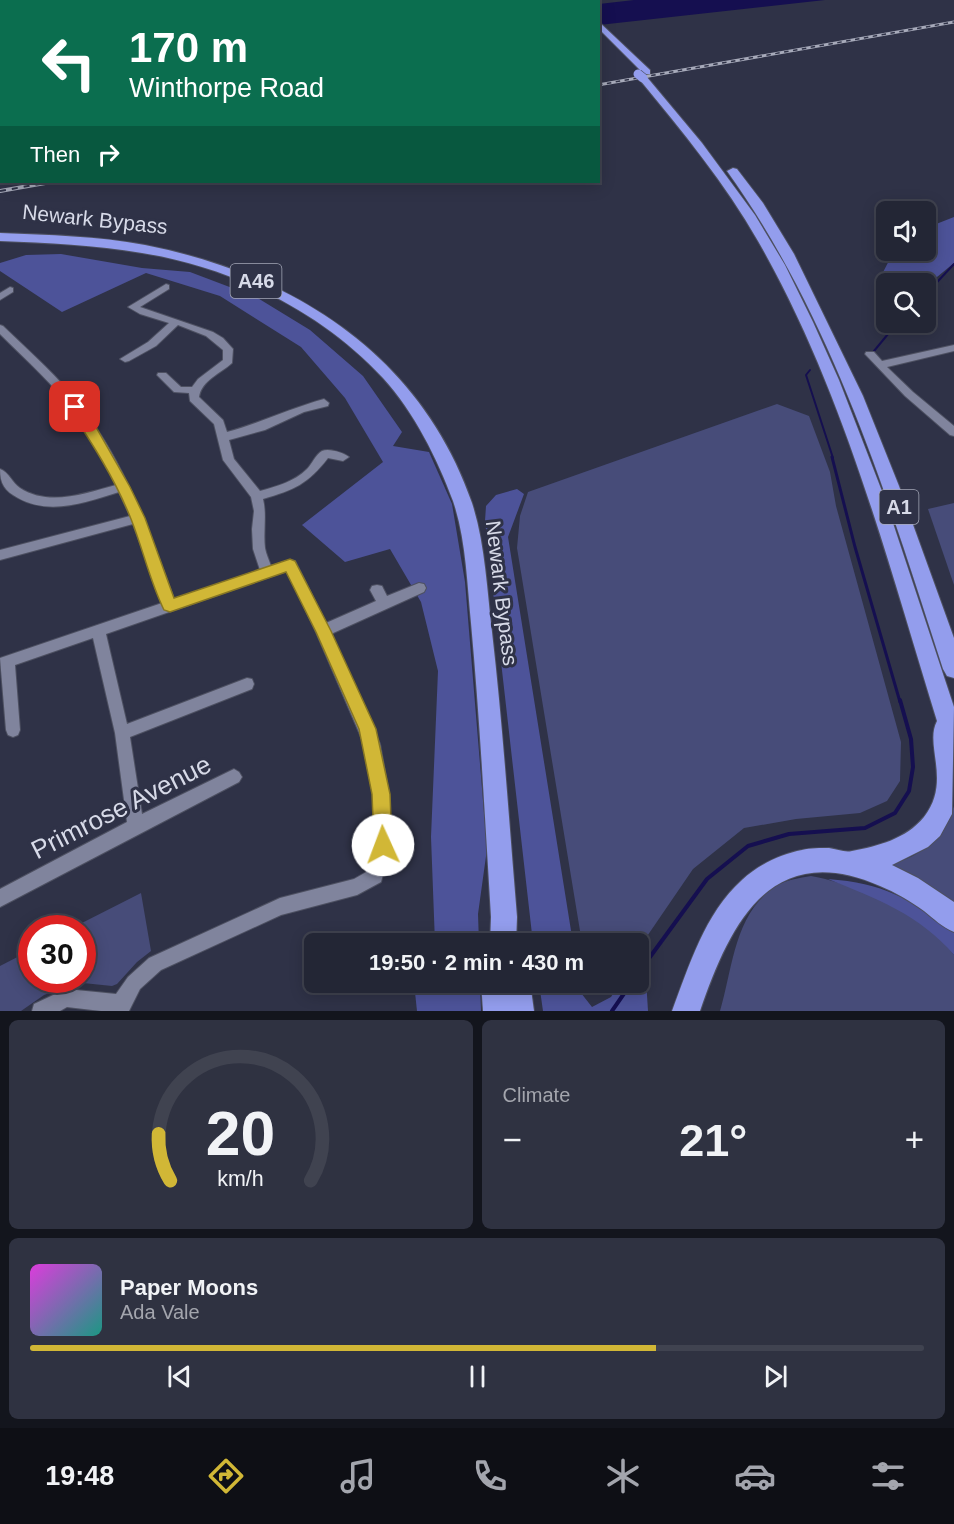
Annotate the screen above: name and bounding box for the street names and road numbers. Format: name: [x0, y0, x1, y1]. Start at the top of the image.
street label: Newark Bypass: [21, 200, 169, 238]
road number: A46: [230, 264, 282, 298]
road number: A1: [880, 490, 918, 524]
street label: Newark Bypass: [482, 519, 522, 667]
street label: Primrose Avenue: [26, 749, 216, 865]

